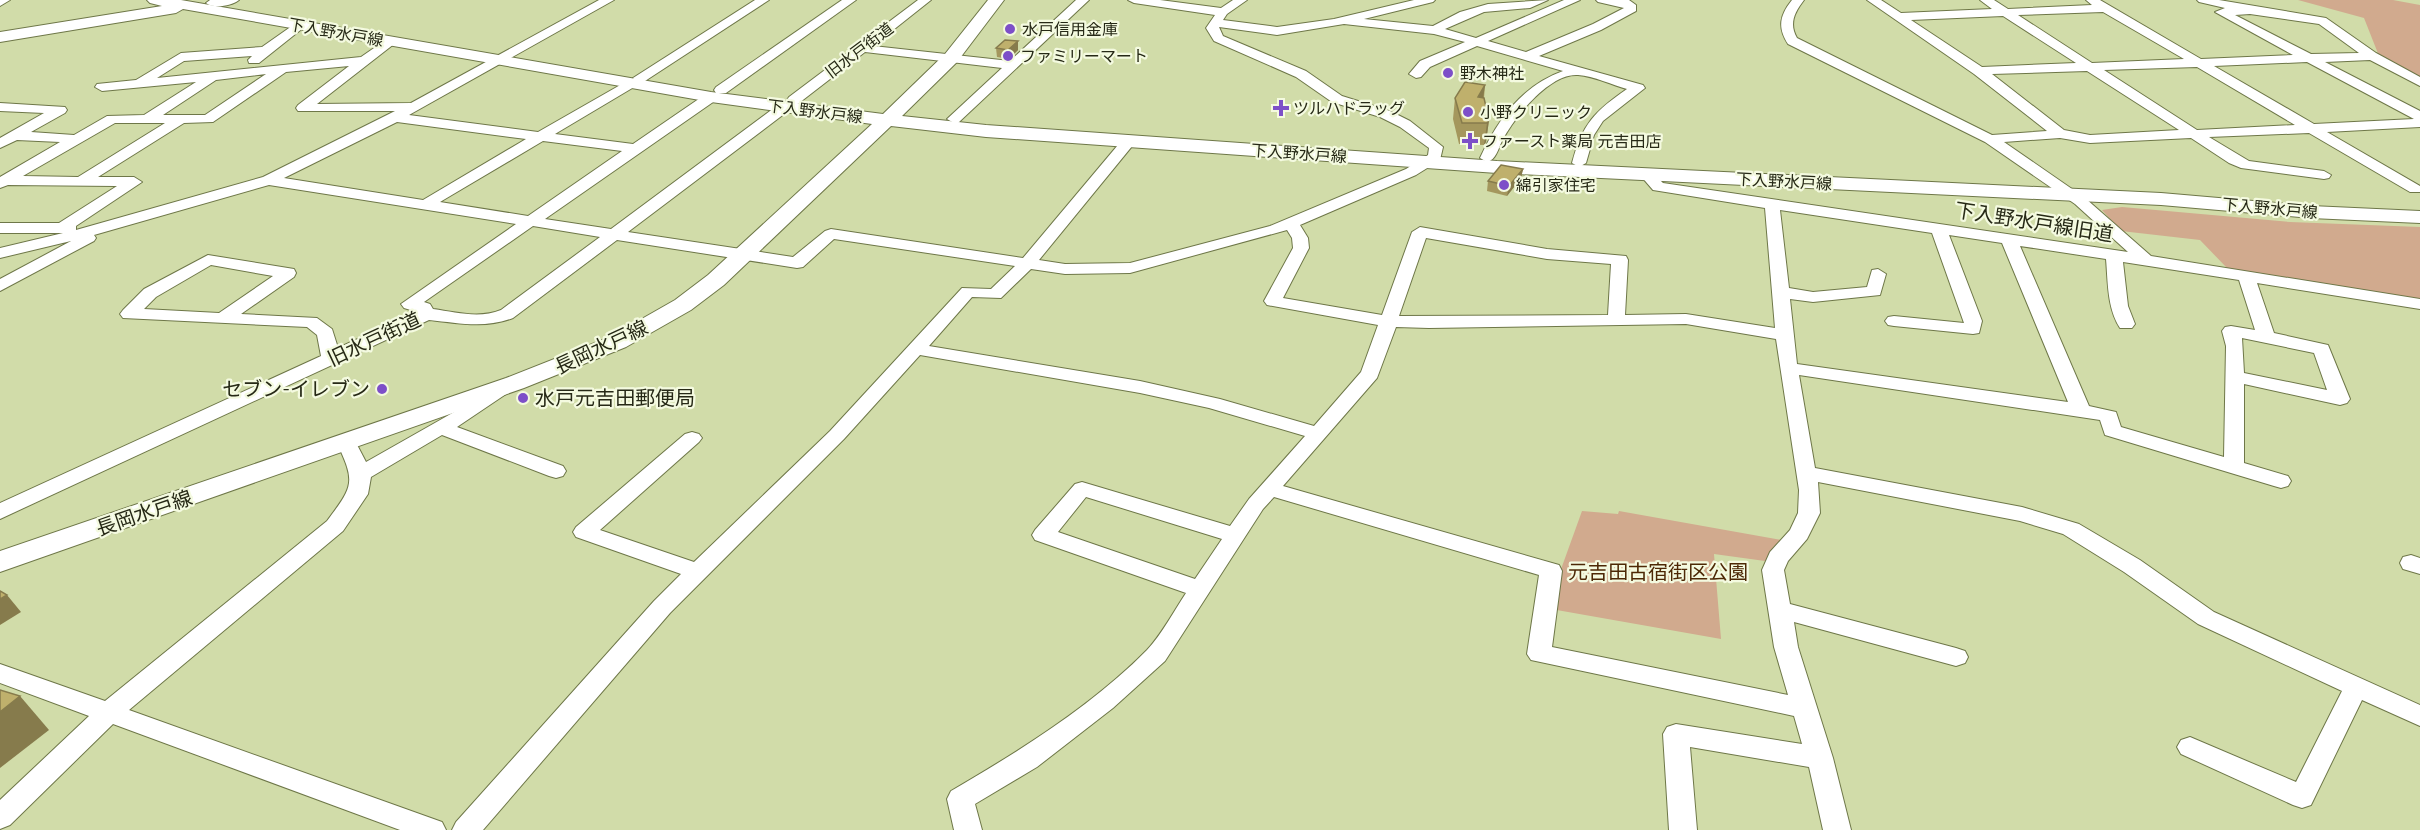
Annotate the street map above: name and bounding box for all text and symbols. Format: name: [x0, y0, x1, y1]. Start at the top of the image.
street label: 下入野水戸線: [287, 14, 385, 50]
street label: 旧水戸街道: [821, 18, 897, 82]
place label: 水戸信用金庫: [1022, 19, 1118, 39]
marker: 水戸信用金庫: [1003, 22, 1017, 36]
place label: ファミリーマート: [1020, 46, 1148, 66]
marker: ファミリーマート: [1001, 49, 1015, 63]
place label: 野木神社: [1460, 63, 1524, 83]
marker: 野木神社: [1441, 66, 1455, 80]
street label: 下入野水戸線: [766, 95, 864, 127]
place label: ツルハドラッグ: [1293, 98, 1405, 118]
marker: ツルハドラッグ: [1274, 101, 1288, 115]
place label: 小野クリニック: [1480, 102, 1592, 122]
marker: 小野クリニック: [1461, 105, 1475, 119]
place label: ファースト薬局 元吉田店: [1482, 131, 1662, 151]
marker: ファースト薬局 元吉田店: [1463, 134, 1477, 148]
street label: 下入野水戸線: [1250, 140, 1348, 166]
street label: 下入野水戸線: [1736, 169, 1832, 193]
place label: 綿引家住宅: [1516, 175, 1596, 195]
marker: 綿引家住宅: [1497, 178, 1511, 192]
street label: 下入野水戸線: [2221, 194, 2319, 222]
street label: 下入野水戸線旧道: [1953, 197, 2115, 246]
street label: 旧水戸街道: [323, 306, 424, 371]
street label: 長岡水戸線: [550, 314, 651, 379]
place label: セブン-イレブン: [222, 376, 370, 401]
marker: セブン-イレブン: [375, 382, 389, 396]
place label: 水戸元吉田郵便局: [535, 385, 695, 410]
marker: 水戸元吉田郵便局: [516, 391, 530, 405]
street label: 長岡水戸線: [92, 484, 195, 541]
park label: 元吉田古宿街区公園: [1568, 559, 1748, 584]

